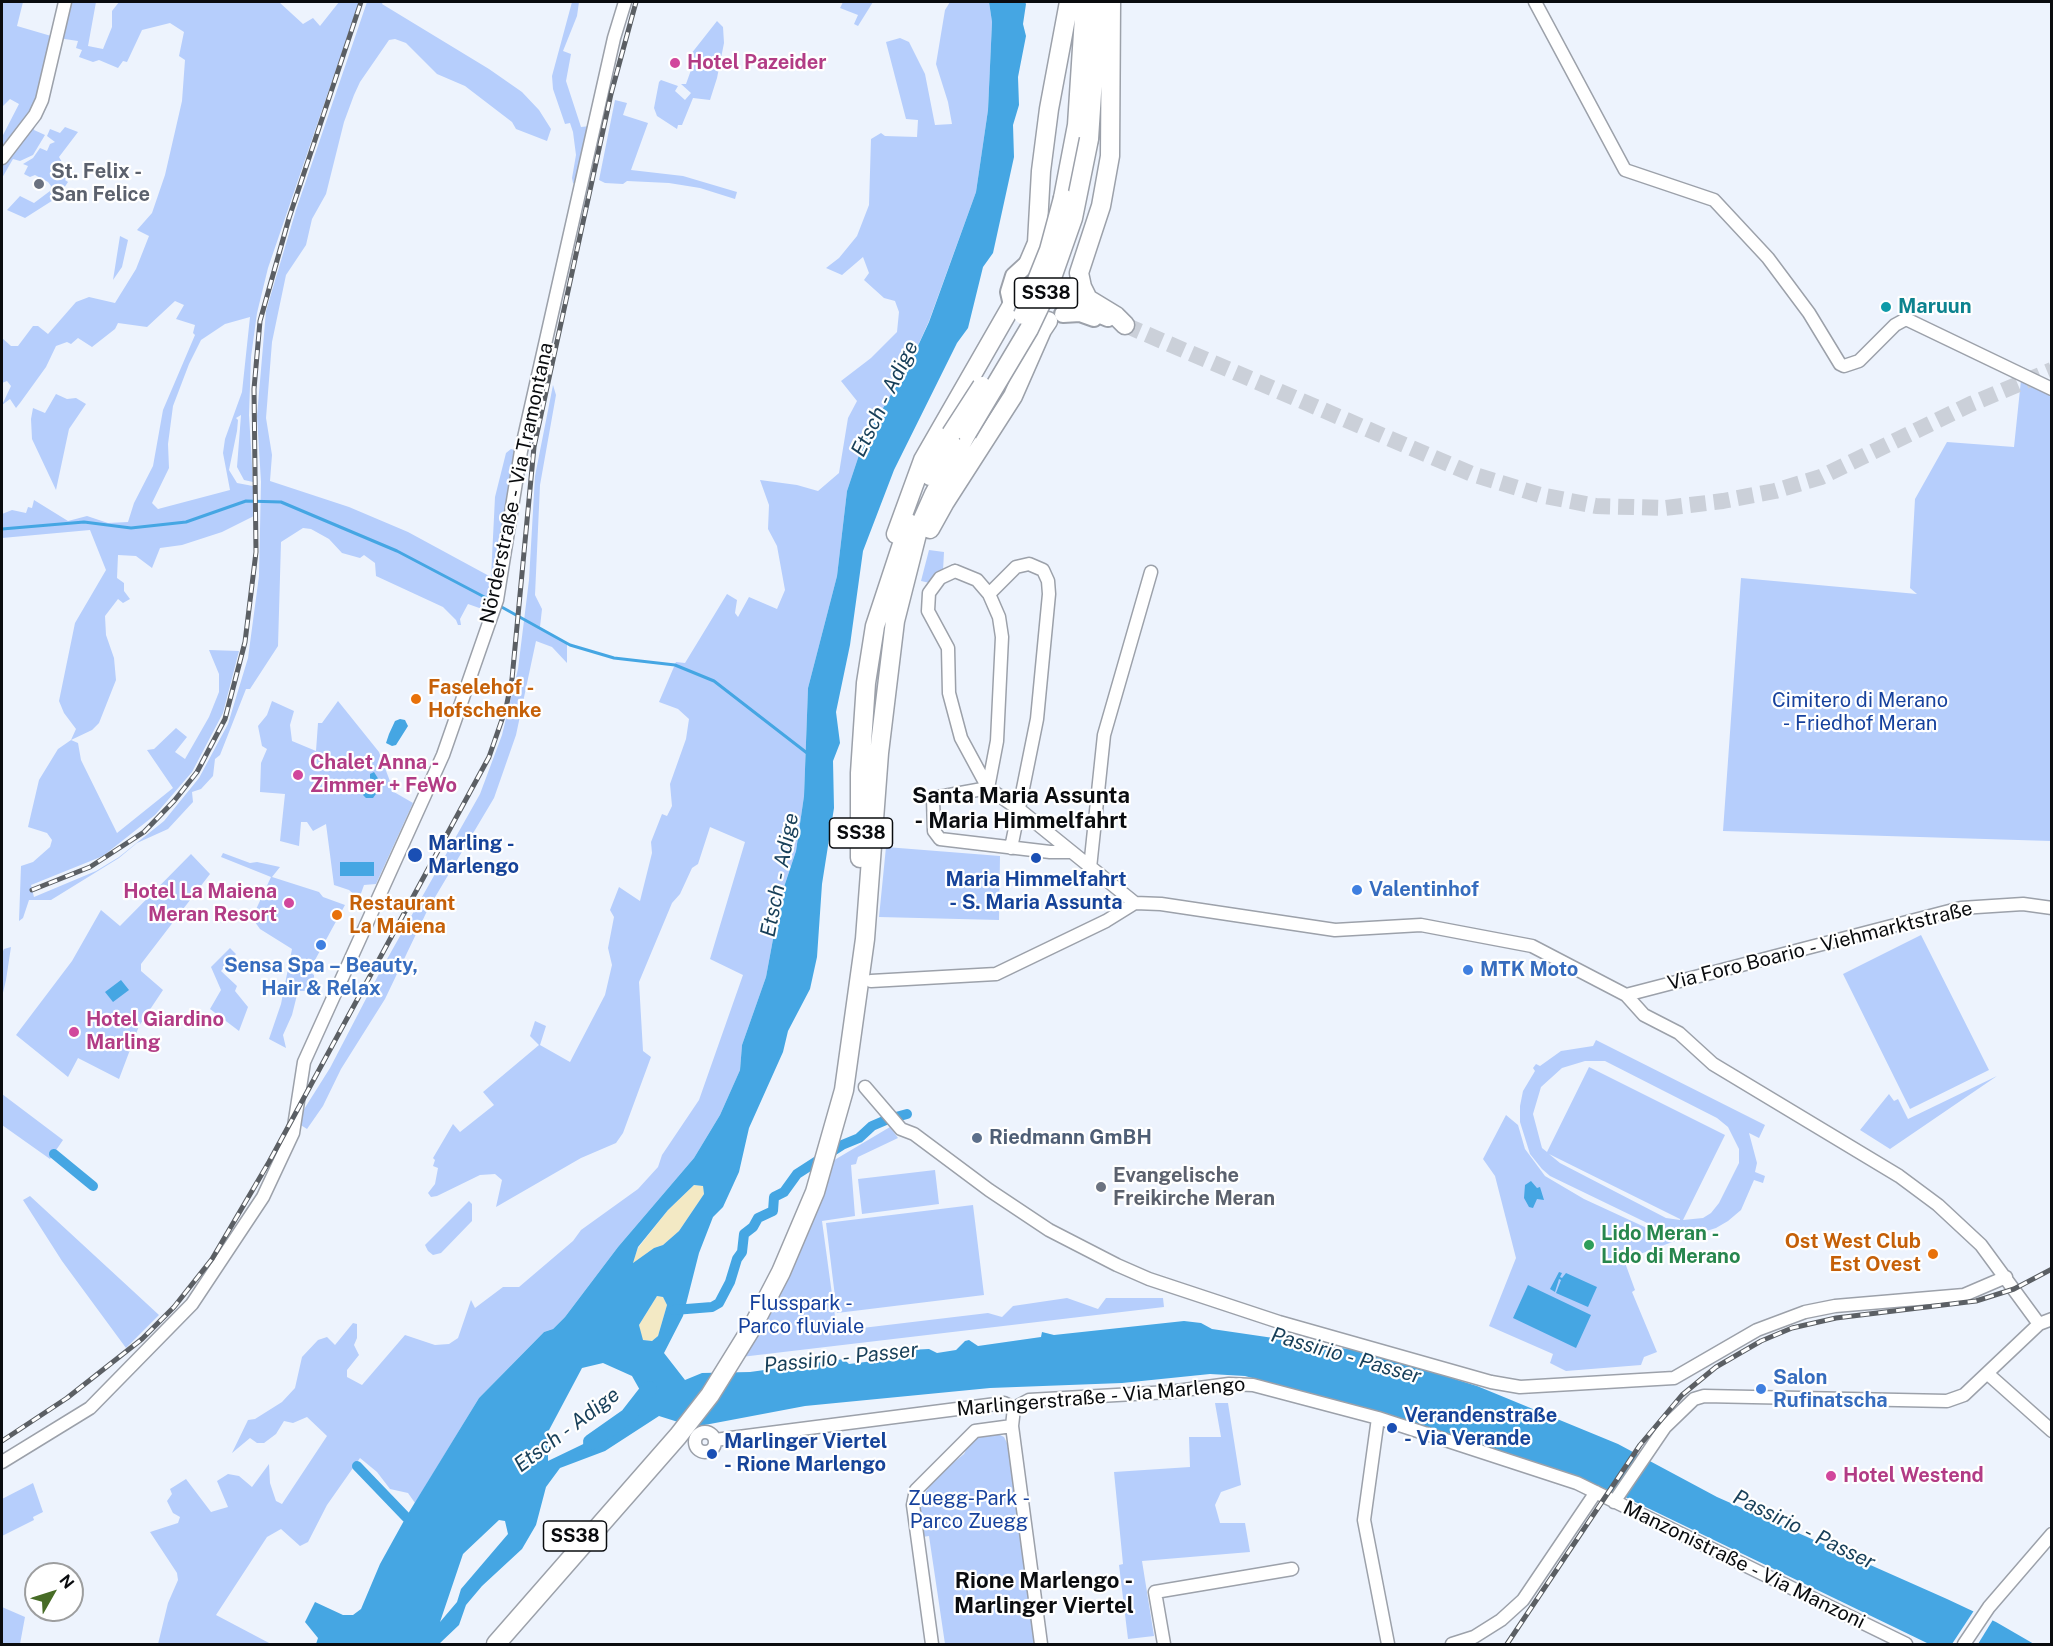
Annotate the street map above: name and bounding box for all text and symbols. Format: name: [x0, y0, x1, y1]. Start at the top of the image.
place label: Hotel Pazeider: [687, 51, 827, 75]
marker: Hotel Pazeider: [668, 56, 682, 70]
place label: St. Felix - San Felice: [51, 160, 150, 207]
marker: St. Felix - San Felice: [32, 177, 46, 191]
road number: SS38: [1014, 278, 1078, 308]
place label: Maruun: [1898, 295, 1972, 319]
marker: Maruun: [1879, 300, 1893, 314]
water label: Etsch - Adige: [846, 337, 924, 461]
street label: Nörderstraße - Via Tramontana: [475, 340, 559, 626]
place label: Faselehof - Hofschenke: [428, 676, 541, 723]
park label: Cimitero di Merano - Friedhof Meran: [1772, 689, 1948, 736]
marker: Faselehof - Hofschenke: [409, 692, 423, 706]
place label: Chalet Anna - Zimmer + FeWo: [310, 751, 457, 798]
marker: Chalet Anna - Zimmer + FeWo: [291, 768, 305, 782]
district label: Santa Maria Assunta - Maria Himmelfahrt: [912, 783, 1130, 834]
water label: Etsch - Adige: [756, 811, 804, 939]
road number: SS38: [830, 818, 892, 848]
place label: Marling - Marlengo: [428, 832, 519, 879]
marker: Marling - Marlengo: [406, 846, 424, 864]
marker: Maria Himmelfahrt - S. Maria Assunta: [1029, 851, 1043, 865]
place label: Maria Himmelfahrt - S. Maria Assunta: [945, 868, 1127, 915]
place label: Valentinhof: [1369, 878, 1479, 902]
place label: Hotel La Maiena Meran Resort: [123, 880, 277, 927]
marker: Valentinhof: [1350, 883, 1364, 897]
place label: Restaurant La Maiena: [349, 892, 455, 939]
marker: Hotel La Maiena Meran Resort: [282, 896, 296, 910]
street label: Via Foro Boario - Viehmarktstraße: [1665, 896, 1975, 996]
marker: Restaurant La Maiena: [330, 908, 344, 922]
marker: Sensa Spa – Beauty, Hair & Relax: [314, 938, 328, 952]
place label: Sensa Spa – Beauty, Hair & Relax: [224, 954, 418, 1001]
place label: MTK Moto: [1480, 958, 1578, 982]
marker: MTK Moto: [1461, 963, 1475, 977]
place label: Hotel Giardino Marling: [86, 1008, 224, 1055]
marker: Hotel Giardino Marling: [67, 1025, 81, 1039]
place label: Riedmann GmBH: [989, 1126, 1152, 1150]
marker: Riedmann GmBH: [970, 1131, 984, 1145]
place label: Evangelische Freikirche Meran: [1113, 1164, 1275, 1211]
marker: Evangelische Freikirche Meran: [1094, 1180, 1108, 1194]
place label: Lido Meran - Lido di Merano: [1601, 1222, 1740, 1269]
place label: Ost West Club Est Ovest: [1785, 1230, 1921, 1277]
marker: Lido Meran - Lido di Merano: [1582, 1238, 1596, 1252]
marker: Ost West Club Est Ovest: [1926, 1247, 1940, 1261]
park label: Flusspark - Parco fluviale: [738, 1292, 864, 1339]
water label: Passirio - Passer: [1268, 1323, 1424, 1389]
water label: Passirio - Passer: [763, 1337, 919, 1379]
place label: Salon Rufinatscha: [1773, 1366, 1888, 1413]
street label: Marlingerstraße - Via Marlengo: [956, 1372, 1246, 1422]
water label: Etsch - Adige: [509, 1382, 625, 1478]
marker: Salon Rufinatscha: [1754, 1382, 1768, 1396]
place label: Verandenstraße - Via Verande: [1404, 1404, 1557, 1451]
marker: Verandenstraße - Via Verande: [1385, 1421, 1399, 1435]
place label: Marlinger Viertel - Rione Marlengo: [724, 1430, 887, 1477]
marker: Marlinger Viertel - Rione Marlengo: [705, 1447, 719, 1461]
place label: Hotel Westend: [1843, 1464, 1984, 1488]
marker: Hotel Westend: [1824, 1469, 1838, 1483]
water label: Passirio - Passer: [1729, 1485, 1879, 1575]
park label: Zuegg-Park - Parco Zuegg: [908, 1487, 1030, 1534]
street label: Manzonistraße - Via Manzoni: [1619, 1496, 1869, 1634]
road number: SS38: [544, 1521, 606, 1551]
north arrow: [24, 1562, 84, 1622]
district label: Rione Marlengo - Marlinger Viertel: [954, 1568, 1134, 1620]
text: N: [55, 1571, 78, 1592]

